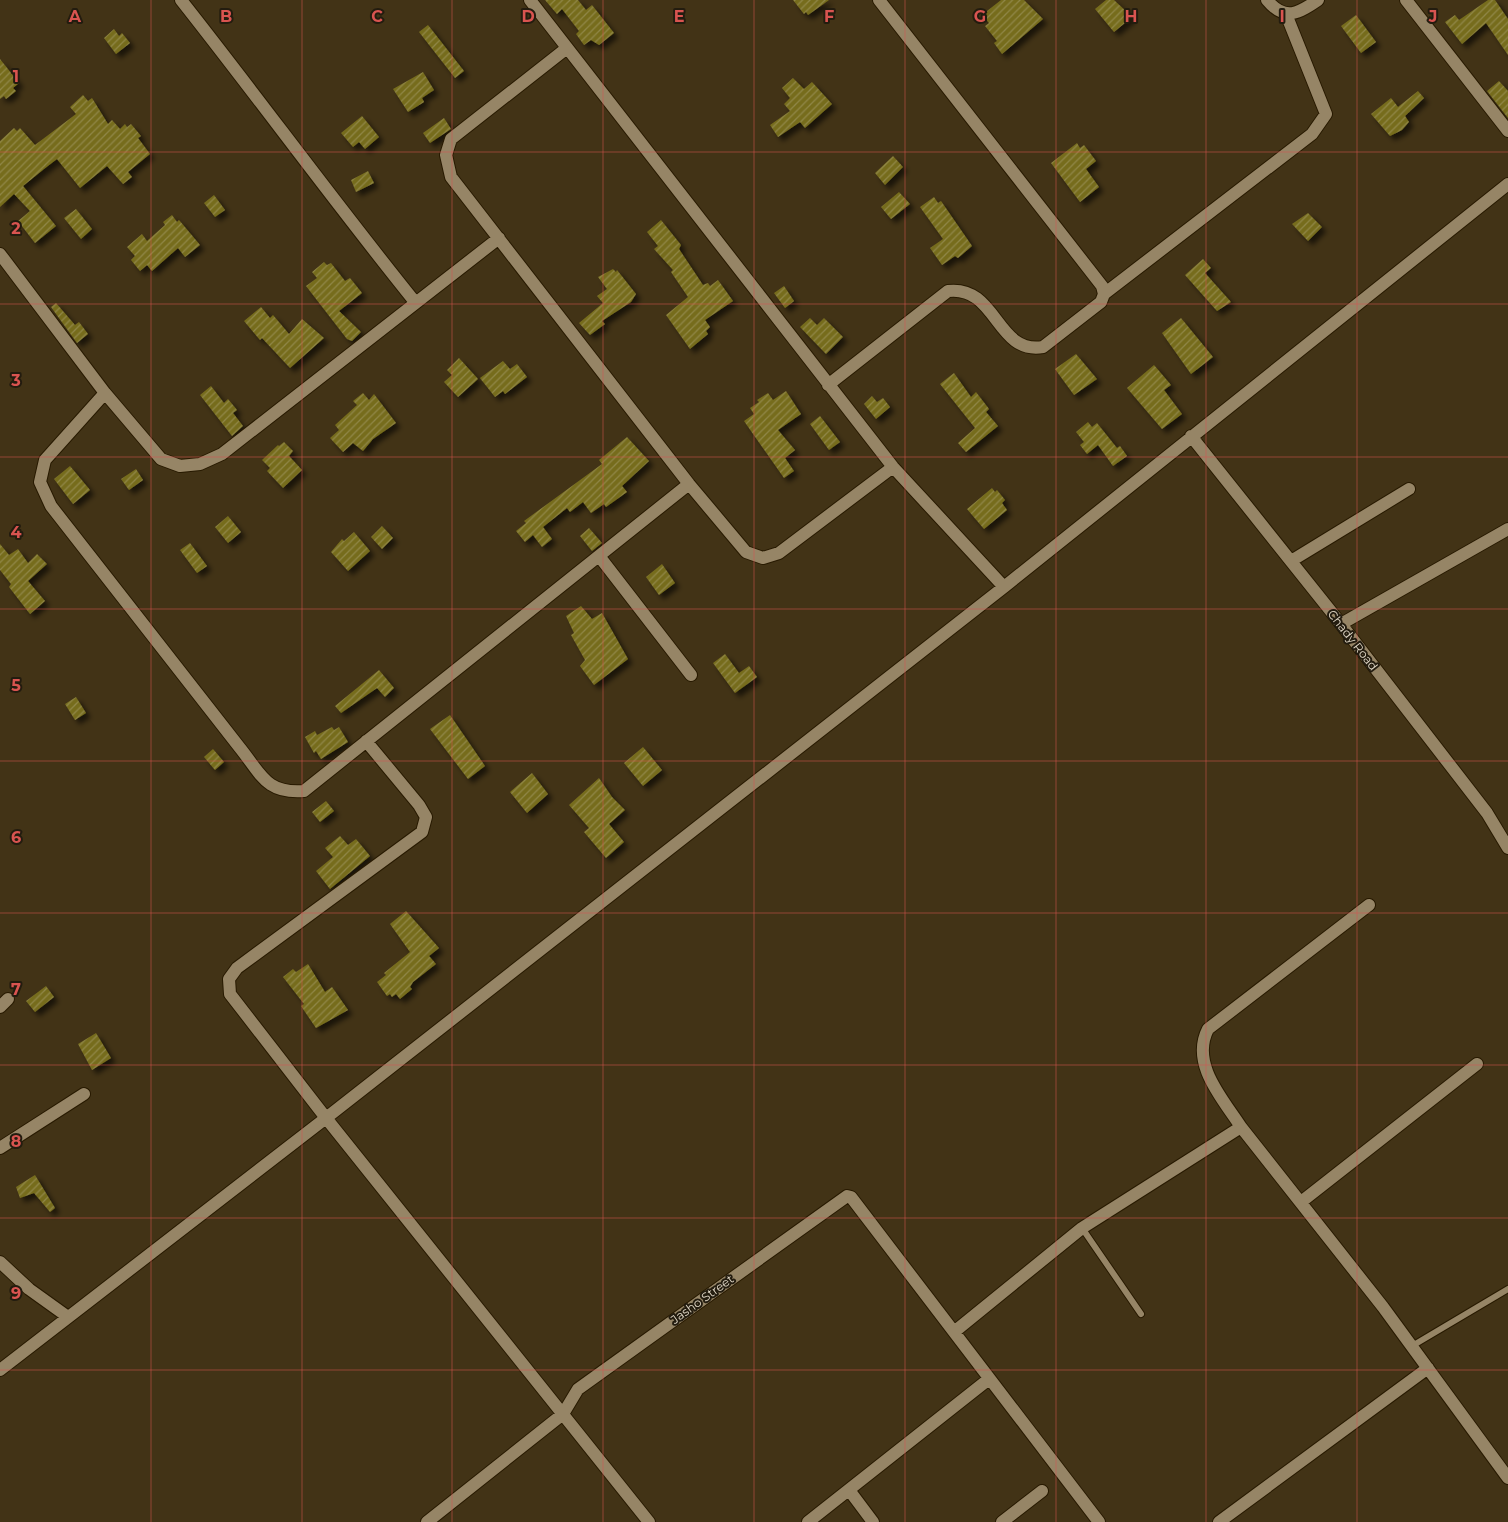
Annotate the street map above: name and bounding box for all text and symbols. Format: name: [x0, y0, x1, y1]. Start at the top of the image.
text: A: [68, 7, 82, 26]
text: B: [220, 7, 232, 26]
text: C: [371, 7, 383, 26]
text: D: [521, 7, 535, 26]
text: E: [674, 7, 684, 26]
text: F: [824, 7, 834, 26]
text: G: [974, 7, 986, 26]
text: H: [1125, 7, 1137, 26]
text: I: [1279, 7, 1285, 26]
text: J: [1428, 7, 1437, 26]
text: 1: [13, 67, 19, 86]
text: 2: [11, 219, 21, 238]
text: 3: [10, 371, 21, 390]
text: 4: [10, 523, 22, 542]
street label: Chady Road: [1325, 607, 1381, 673]
text: 5: [11, 676, 21, 695]
text: 6: [11, 828, 21, 847]
text: 7: [11, 980, 21, 999]
text: 8: [11, 1132, 21, 1151]
street label: Jasho Street: [667, 1271, 736, 1327]
text: 9: [11, 1284, 21, 1303]

